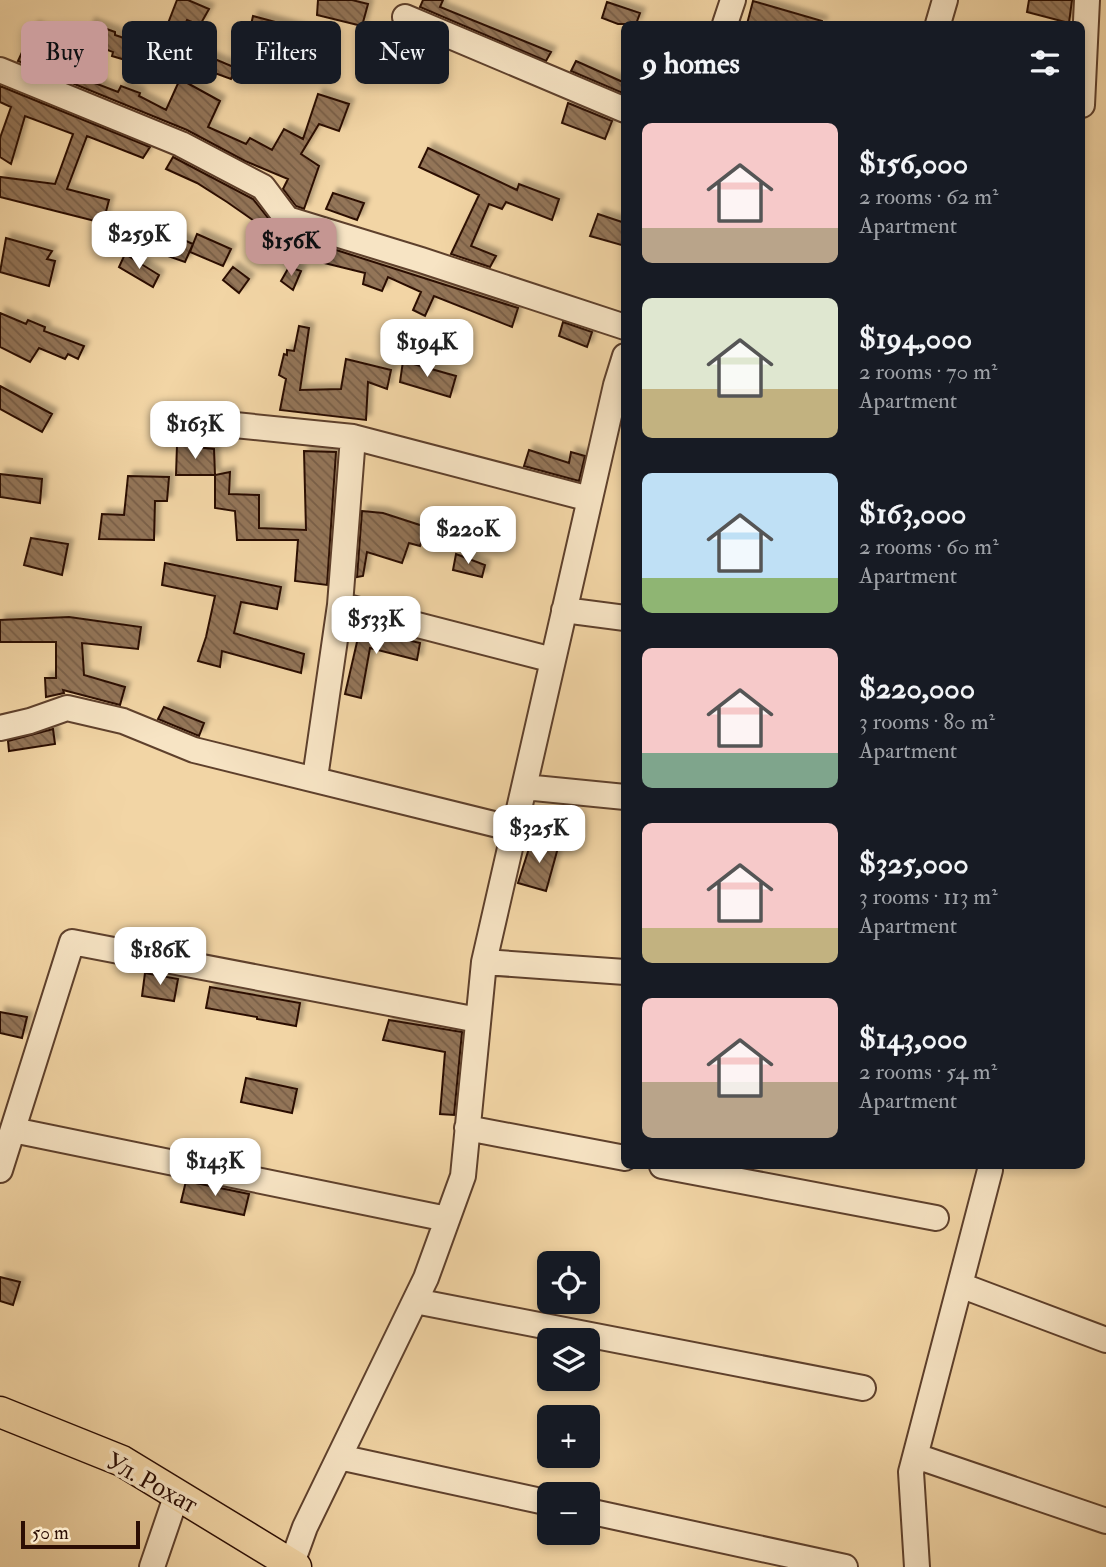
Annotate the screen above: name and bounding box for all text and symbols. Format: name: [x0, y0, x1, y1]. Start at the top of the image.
chip: Buy: [21, 21, 108, 84]
chip: Rent: [122, 21, 217, 84]
chip: Filters: [231, 21, 341, 84]
chip: New: [355, 21, 449, 84]
icon: filters: [1026, 44, 1064, 82]
text: 9 homes: [642, 45, 740, 82]
text: $156,000: [859, 145, 968, 182]
icon: home: [698, 151, 782, 235]
text: 2 rooms · 62 m²: [859, 182, 998, 211]
text: Apartment: [859, 211, 957, 240]
pin: $259K: [90, 212, 188, 271]
pin: $156K: [242, 218, 340, 278]
text: $259K: [108, 219, 170, 248]
text: $156K: [262, 226, 320, 255]
pin: $194K: [378, 320, 476, 379]
text: $194,000: [859, 320, 972, 357]
icon: home: [698, 326, 782, 410]
text: $194K: [396, 327, 458, 356]
text: 2 rooms · 70 m²: [859, 357, 998, 386]
text: Apartment: [859, 386, 957, 415]
pin: $163K: [146, 402, 244, 461]
text: $163K: [166, 409, 224, 438]
text: $163,000: [859, 495, 966, 532]
icon: home: [698, 501, 782, 585]
pin: $220K: [419, 506, 517, 566]
text: $220K: [436, 514, 500, 543]
text: 2 rooms · 60 m²: [859, 532, 999, 561]
text: Apartment: [859, 561, 957, 590]
pin: $533K: [327, 596, 425, 656]
text: $533K: [348, 604, 404, 633]
text: $220,000: [859, 670, 975, 707]
icon: home: [698, 676, 782, 760]
text: 3 rooms · 80 m²: [859, 707, 995, 736]
text: Apartment: [859, 736, 957, 765]
pin: $325K: [490, 806, 588, 865]
text: $325K: [509, 813, 569, 842]
text: $325,000: [859, 845, 969, 882]
icon: home: [698, 851, 782, 935]
text: 3 rooms · 113 m²: [859, 882, 998, 911]
text: Apartment: [859, 911, 957, 940]
pin: $186K: [111, 928, 209, 987]
text: $186K: [130, 935, 190, 964]
text: $143,000: [859, 1020, 968, 1057]
icon: home: [698, 1026, 782, 1110]
text: 2 rooms · 54 m²: [859, 1057, 997, 1086]
text: Apartment: [859, 1086, 957, 1115]
pin: $143K: [166, 1138, 264, 1198]
text: $143K: [186, 1146, 244, 1175]
map controls: [537, 1251, 600, 1545]
button: locate: [537, 1251, 600, 1314]
button: layers: [537, 1328, 600, 1391]
button: +: [537, 1405, 600, 1468]
street label: Ул. Рохат: [100, 1445, 203, 1521]
button: −: [537, 1482, 600, 1545]
scale bar: [21, 1518, 140, 1550]
text: 50 m: [32, 1521, 69, 1545]

